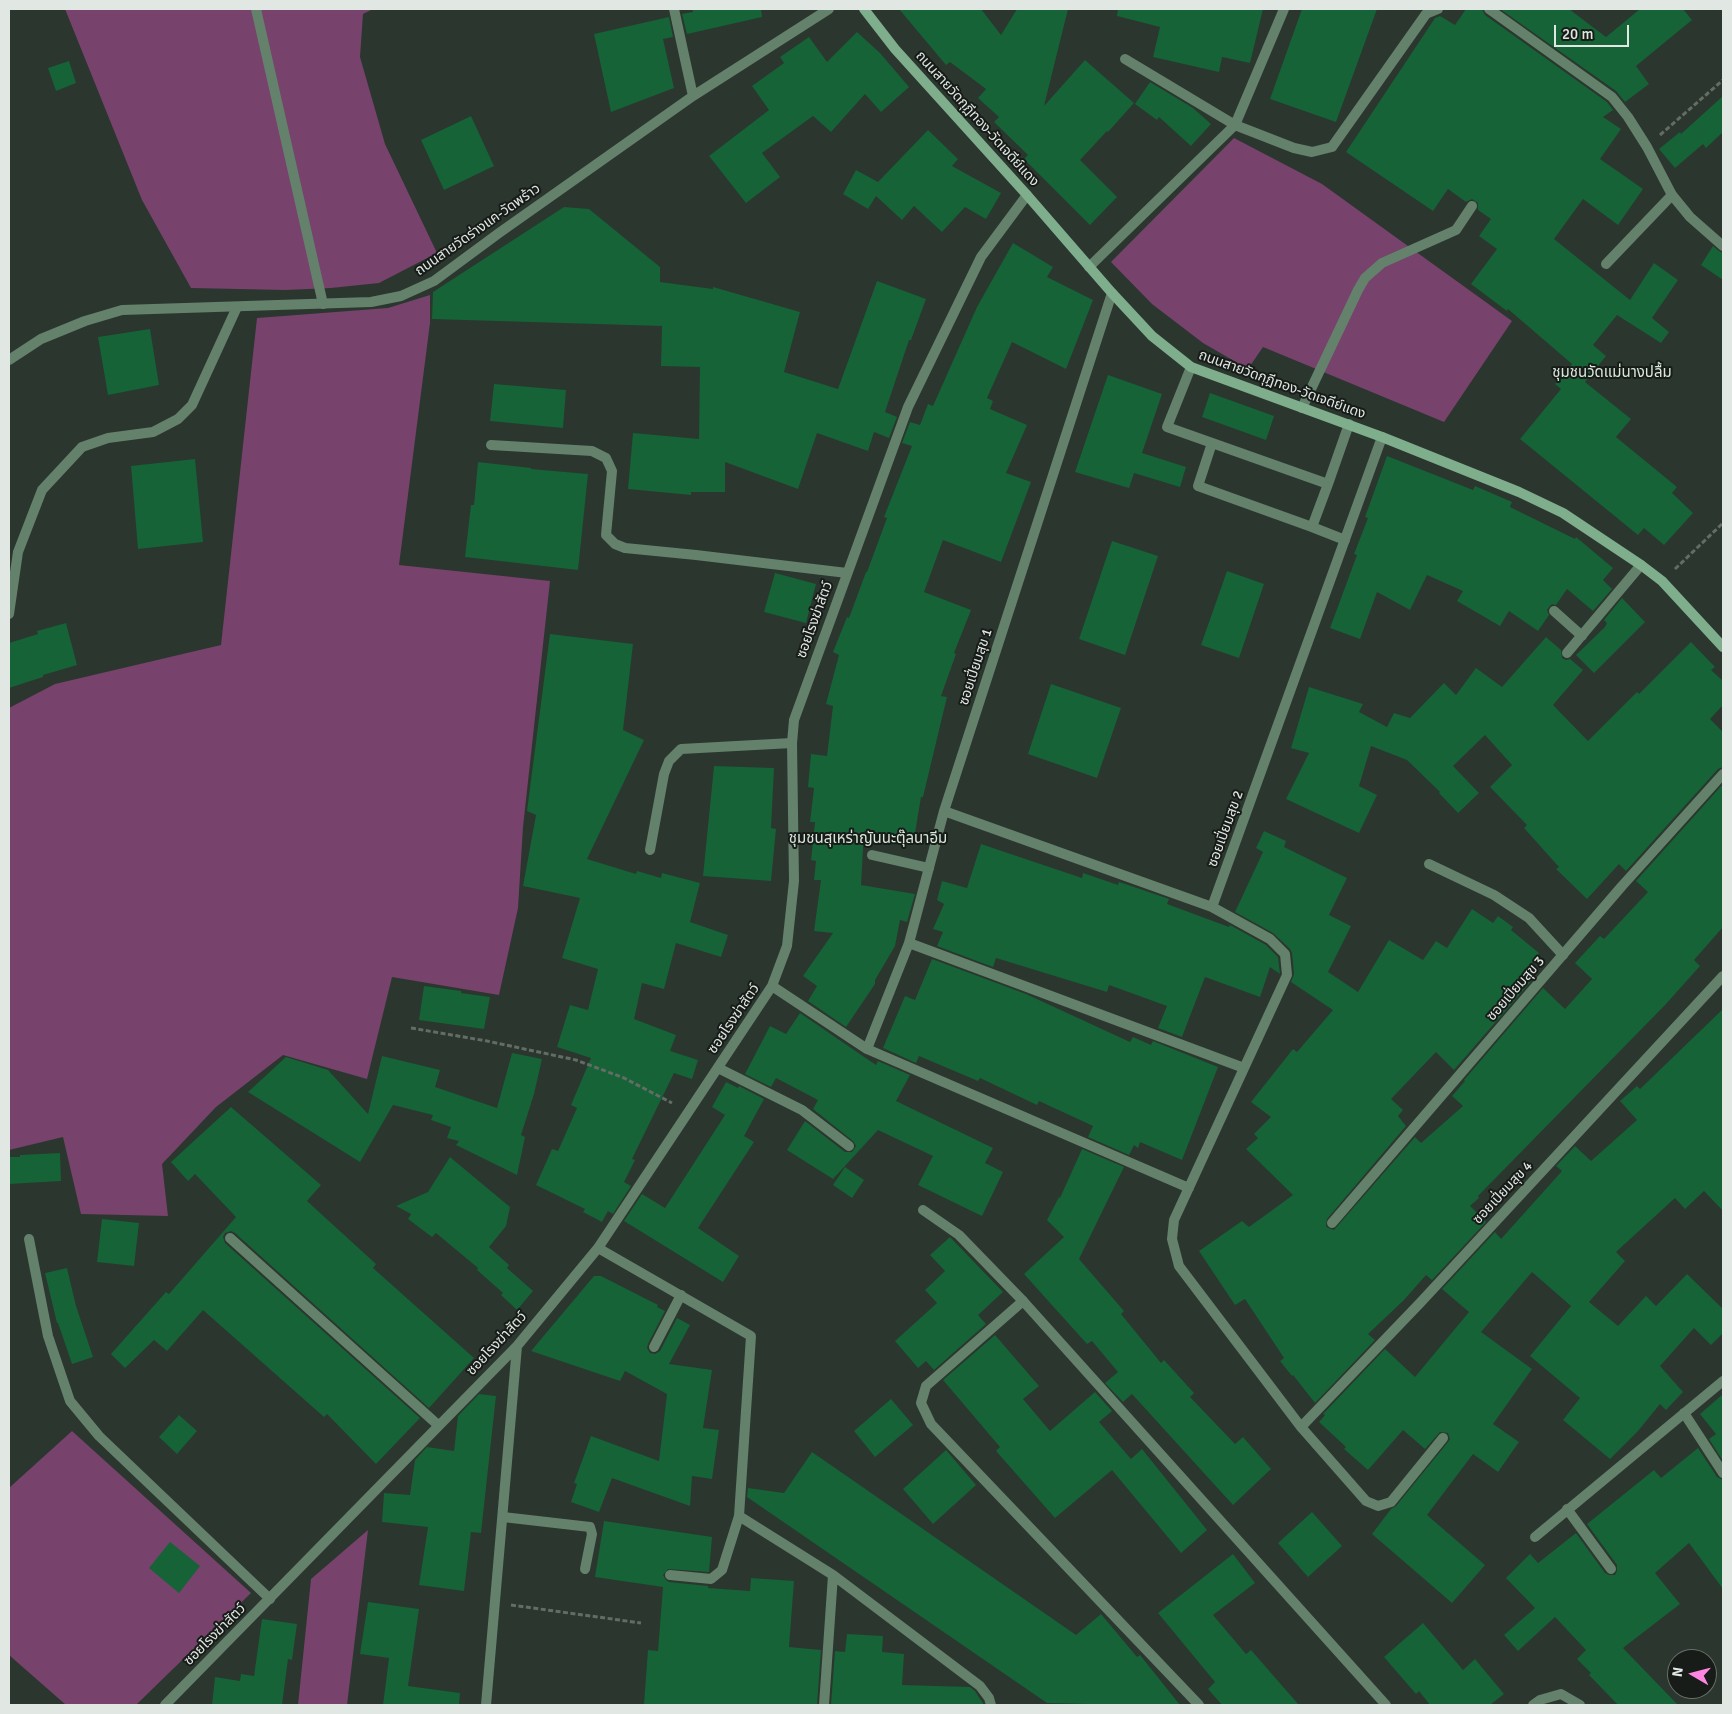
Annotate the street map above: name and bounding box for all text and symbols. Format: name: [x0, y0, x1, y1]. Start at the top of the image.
scale bar: [1557, 15, 1632, 47]
text: 20 m: [1562, 25, 1593, 43]
street label: ถนนสายวัดกุฎีทอง-วัดเจดีย์แดง: [912, 48, 1042, 190]
street label: ถนนสายวัดร่างแค-วัดพร้าว: [412, 180, 544, 280]
street label: ถนนสายวัดกุฎีทอง-วัดเจดีย์แดง: [1196, 347, 1368, 423]
district label: ชุมชนวัดแม่นางปลื้ม: [1552, 364, 1672, 382]
street label: ซอยโรงฆ่าสัตว์: [793, 579, 837, 661]
street label: ซอยเปี่ยมสุข 1: [956, 626, 996, 708]
street label: ซอยเปี่ยมสุข 2: [1204, 789, 1248, 869]
district label: ชุมชนสุเหร่าญันนะตุ๊ลนาอีม: [789, 830, 947, 848]
street label: ซอยเปี่ยมสุข 3: [1483, 953, 1549, 1025]
street label: ซอยโรงฆ่าสัตว์: [705, 981, 763, 1057]
street label: ซอยเปี่ยมสุข 4: [1470, 1158, 1536, 1228]
street label: ซอยโรงฆ่าสัตว์: [463, 1309, 531, 1379]
street label: ซอยโรงฆ่าสัตว์: [181, 1601, 249, 1669]
north arrow: [1667, 1649, 1717, 1699]
text: N: [1669, 1666, 1687, 1678]

